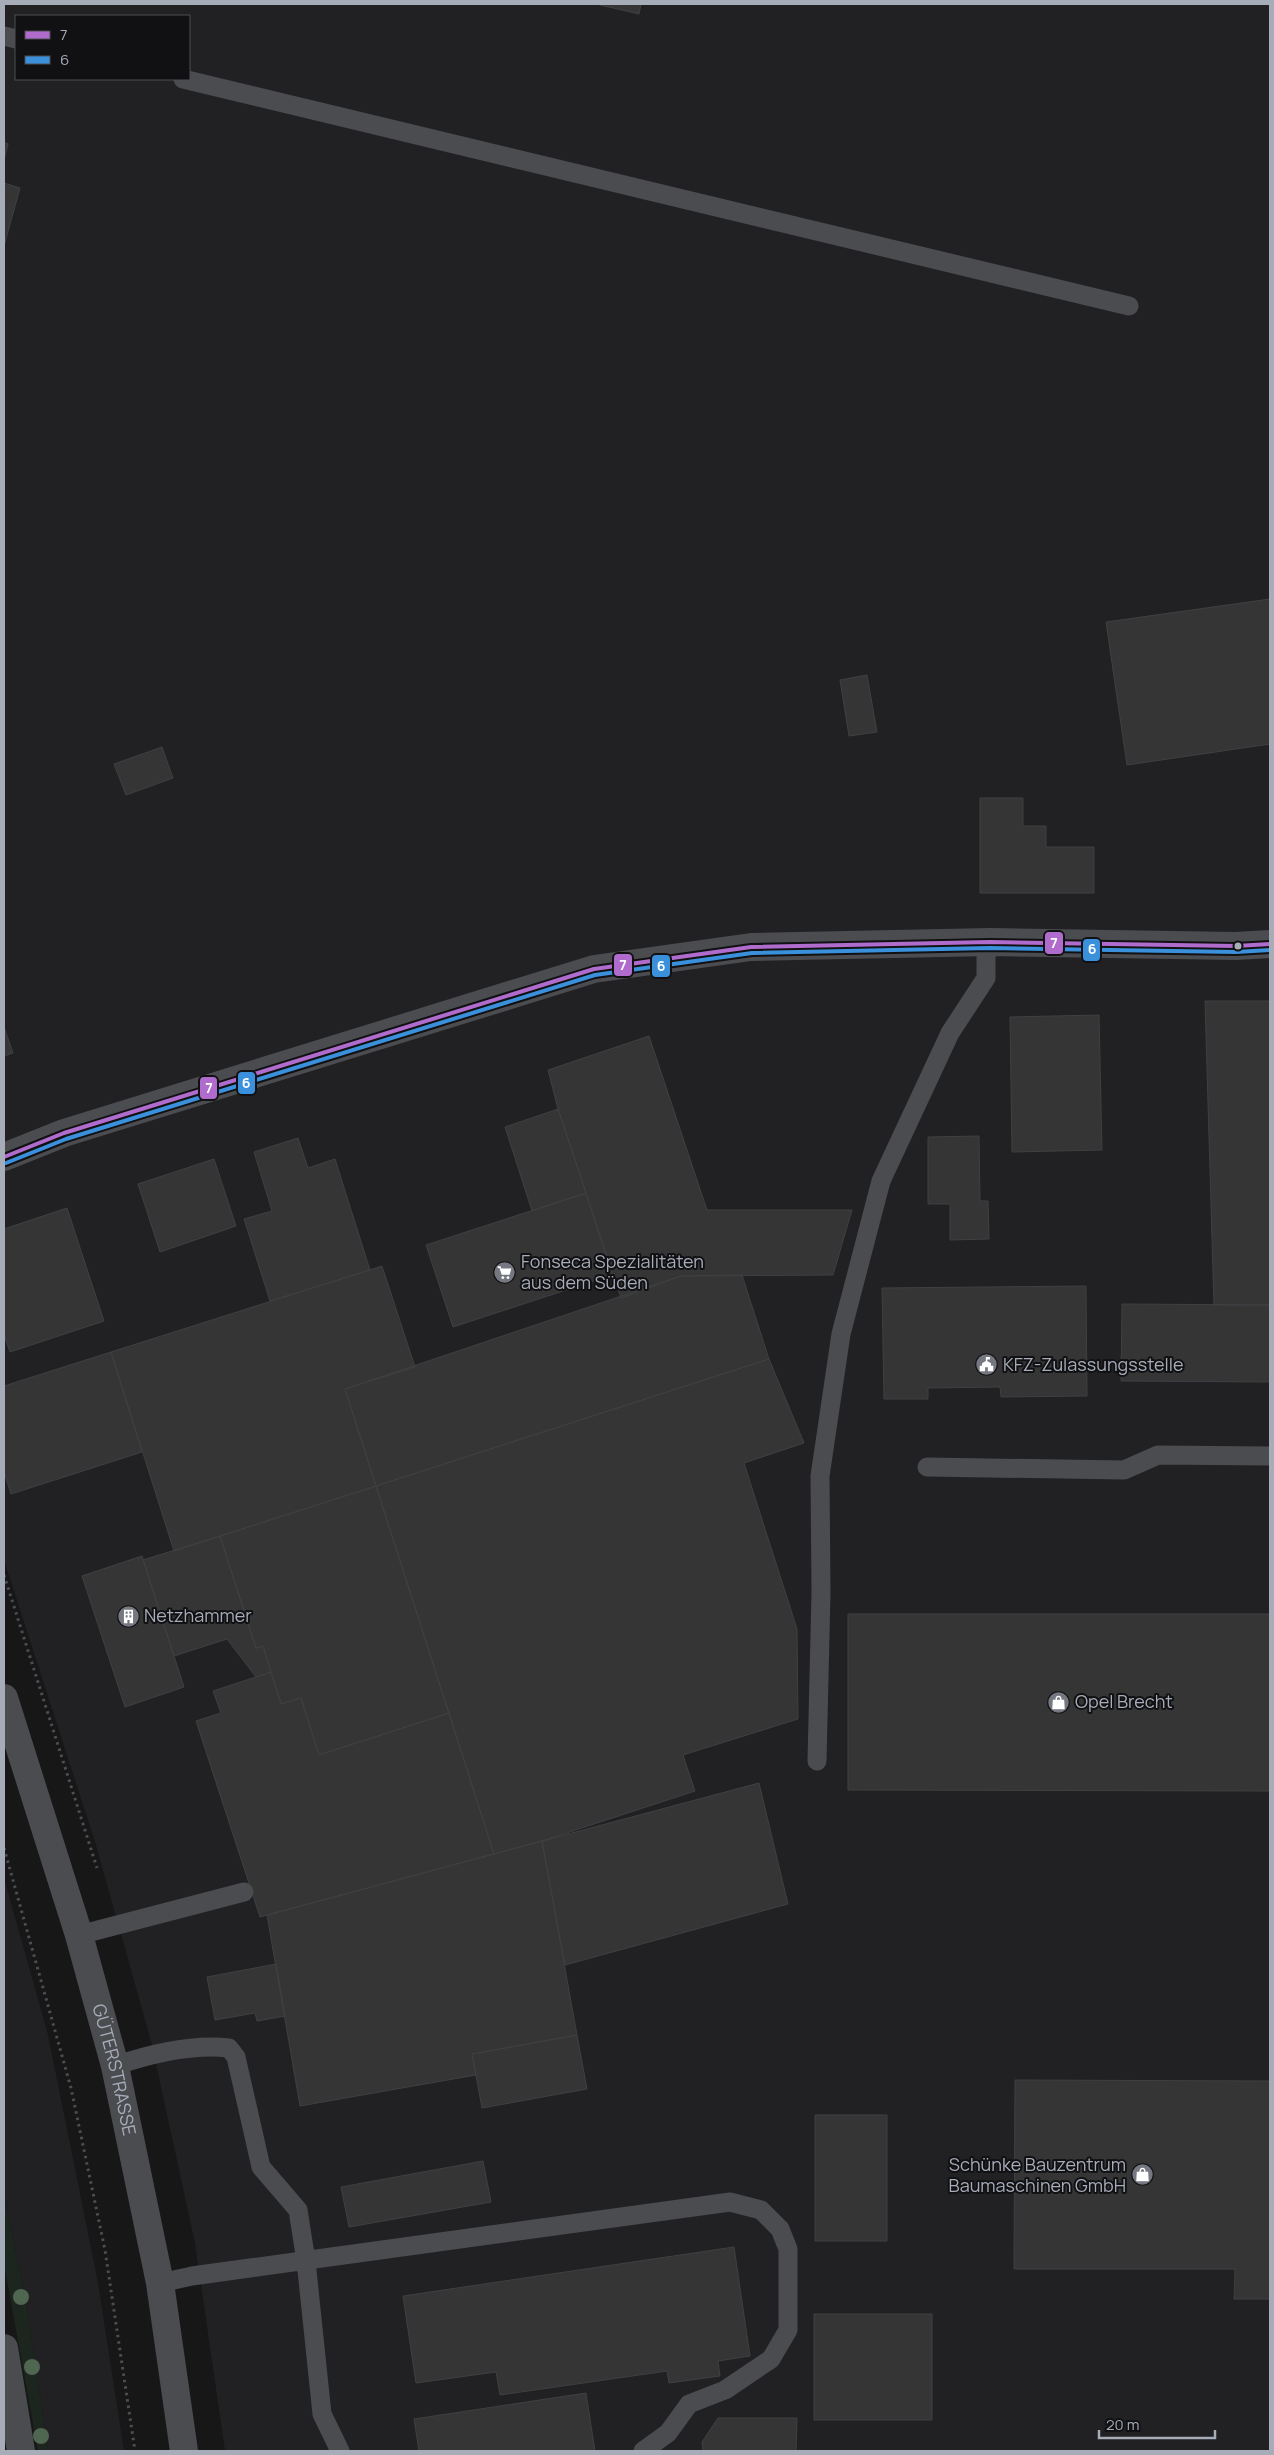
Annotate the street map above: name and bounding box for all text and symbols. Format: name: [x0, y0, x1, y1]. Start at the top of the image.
legend: [15, 15, 190, 80]
text: 7: [60, 24, 68, 45]
text: 6: [60, 49, 69, 70]
line badge: 7: [1044, 931, 1064, 955]
text: 7: [1050, 933, 1058, 952]
line badge: 6: [1082, 938, 1101, 962]
text: 6: [1088, 939, 1096, 958]
unlabelled marker: [1233, 941, 1243, 951]
line badge: 7: [613, 953, 633, 977]
line badge: 6: [651, 954, 671, 978]
text: 7: [619, 955, 627, 974]
text: 6: [657, 956, 665, 975]
line badge: 6: [237, 1071, 256, 1095]
text: 6: [242, 1073, 250, 1092]
line badge: 7: [199, 1076, 218, 1100]
text: 7: [205, 1078, 213, 1097]
place label: Fonseca Spezialitäten aus dem Süden: [521, 1249, 704, 1294]
supermarket icon: Fonseca Spezialitäten aus dem Süden: [493, 1260, 517, 1284]
place label: KFZ-Zulassungsstelle: [1003, 1352, 1183, 1376]
public building icon: KFZ-Zulassungsstelle: [975, 1353, 999, 1377]
place label: Netzhammer: [144, 1603, 252, 1627]
building icon: Netzhammer: [116, 1604, 140, 1628]
place label: Opel Brecht: [1075, 1689, 1173, 1713]
shop icon: Opel Brecht: [1047, 1690, 1071, 1714]
street label: GÜTERSTRASSE: [87, 2001, 142, 2138]
place label: Schünke Bauzentrum Baumaschinen GmbH: [949, 2152, 1126, 2197]
shop icon: Schünke Bauzentrum Baumaschinen GmbH: [1130, 2163, 1154, 2187]
scale bar: [1099, 2408, 1215, 2440]
text: 20 m: [1106, 2414, 1139, 2435]

